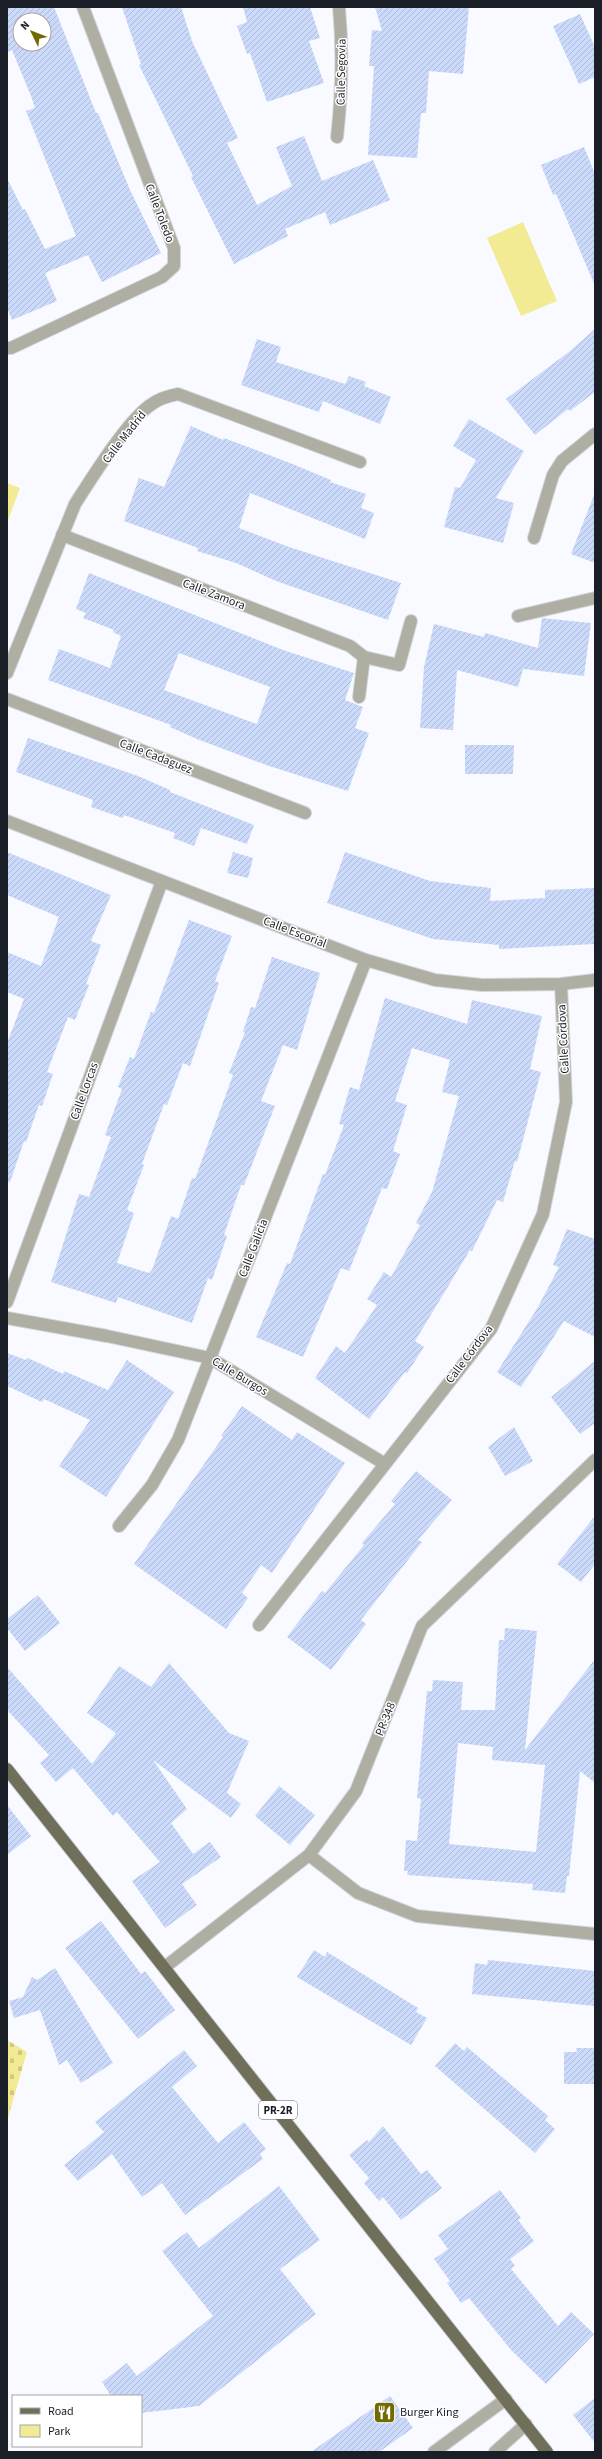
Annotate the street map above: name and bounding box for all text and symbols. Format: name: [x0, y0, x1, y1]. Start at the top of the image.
north arrow: [12, 12, 52, 52]
text: N: [17, 18, 33, 33]
street label: Calle Segovia: [332, 39, 351, 105]
street label: Calle Toledo: [141, 181, 179, 245]
street label: Calle Madrid: [98, 407, 150, 467]
street label: Calle Zamora: [180, 575, 248, 614]
street label: Calle Cadaguez: [117, 735, 195, 778]
street label: Calle Escorial: [261, 913, 329, 952]
street label: Calle Córdova: [553, 1004, 574, 1074]
street label: Calle Lorcas: [66, 1060, 103, 1122]
street label: Calle Galicia: [235, 1217, 272, 1280]
street label: Calle Córdova: [442, 1322, 497, 1387]
street label: Calle Burgos: [209, 1353, 271, 1400]
street label: PR-348: [371, 1700, 400, 1739]
road number: PR-2R: [259, 2101, 297, 2119]
legend: [12, 2395, 142, 2447]
restaurant icon: Burger King: [372, 2399, 398, 2425]
text: Road: [48, 2403, 74, 2420]
place label: Burger King: [400, 2404, 459, 2421]
text: Park: [48, 2423, 70, 2440]

